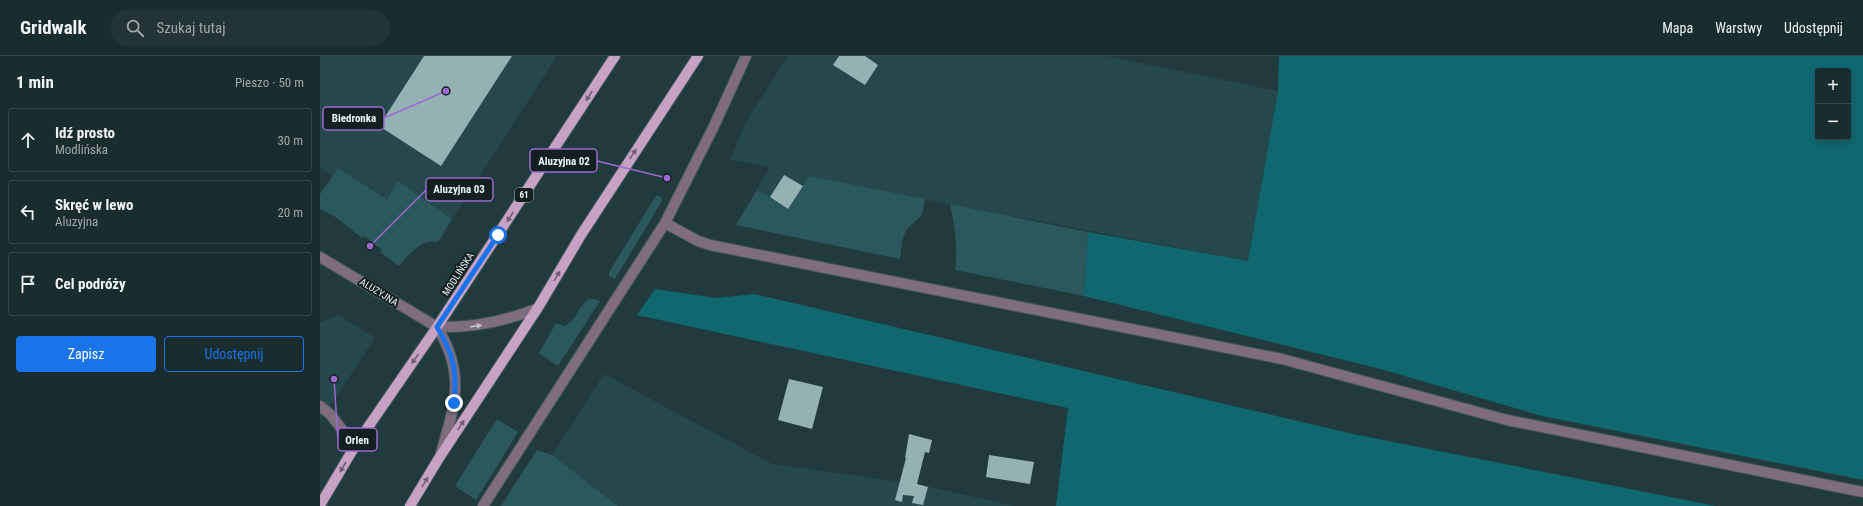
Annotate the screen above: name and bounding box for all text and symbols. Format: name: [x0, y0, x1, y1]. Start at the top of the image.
search box: [110, 10, 390, 46]
text: Gridwalk: [20, 16, 86, 39]
icon: search: [124, 17, 146, 39]
text: Szukaj tutaj: [156, 19, 226, 37]
text: Mapa: [1662, 20, 1693, 36]
text: Warstwy: [1715, 20, 1762, 36]
text: Udostępnij: [1784, 20, 1843, 36]
map controls: [1815, 68, 1851, 140]
button: +: [1815, 68, 1851, 104]
text: 1 min: [16, 72, 54, 92]
text: Pieszo · 50 m: [235, 75, 304, 90]
one-way arrow: [585, 91, 593, 101]
button: −: [1815, 104, 1851, 140]
callout: Biedronka: [323, 107, 384, 130]
text: Biedronka: [332, 112, 376, 125]
text: Idź prosto: [55, 124, 115, 142]
icon: ahead: [17, 129, 39, 151]
text: 30 m: [277, 133, 303, 148]
text: Modlińska: [55, 142, 108, 157]
callout: Aluzyjna 02: [530, 149, 597, 172]
one-way arrow: [630, 149, 637, 160]
text: Aluzyjna 02: [538, 155, 590, 168]
callout: Aluzyjna 03: [426, 178, 493, 201]
text: Aluzyjna 03: [433, 183, 485, 196]
road number: 61: [515, 188, 533, 202]
text: Skręć w lewo: [55, 196, 134, 214]
icon: left: [17, 201, 39, 223]
text: 20 m: [277, 205, 303, 220]
one-way arrow: [506, 212, 514, 222]
text: Aluzyjna: [55, 214, 98, 229]
route start: [489, 226, 507, 244]
street label: MODLIŃSKA: [439, 250, 476, 298]
one-way arrow: [553, 270, 560, 282]
icon: arrive: [17, 273, 39, 295]
text: Cel podróży: [55, 275, 126, 293]
street label: ALUZYJNA: [358, 276, 400, 308]
one-way arrow: [470, 323, 482, 329]
button: Zapisz: [16, 336, 156, 372]
button: Udostępnij: [164, 336, 304, 372]
one-way arrow: [411, 354, 419, 364]
route end: [445, 394, 463, 412]
one-way arrow: [457, 420, 465, 430]
callout: Orlen: [338, 428, 377, 451]
text: Orlen: [345, 434, 369, 447]
one-way arrow: [339, 461, 346, 473]
one-way arrow: [421, 476, 428, 488]

